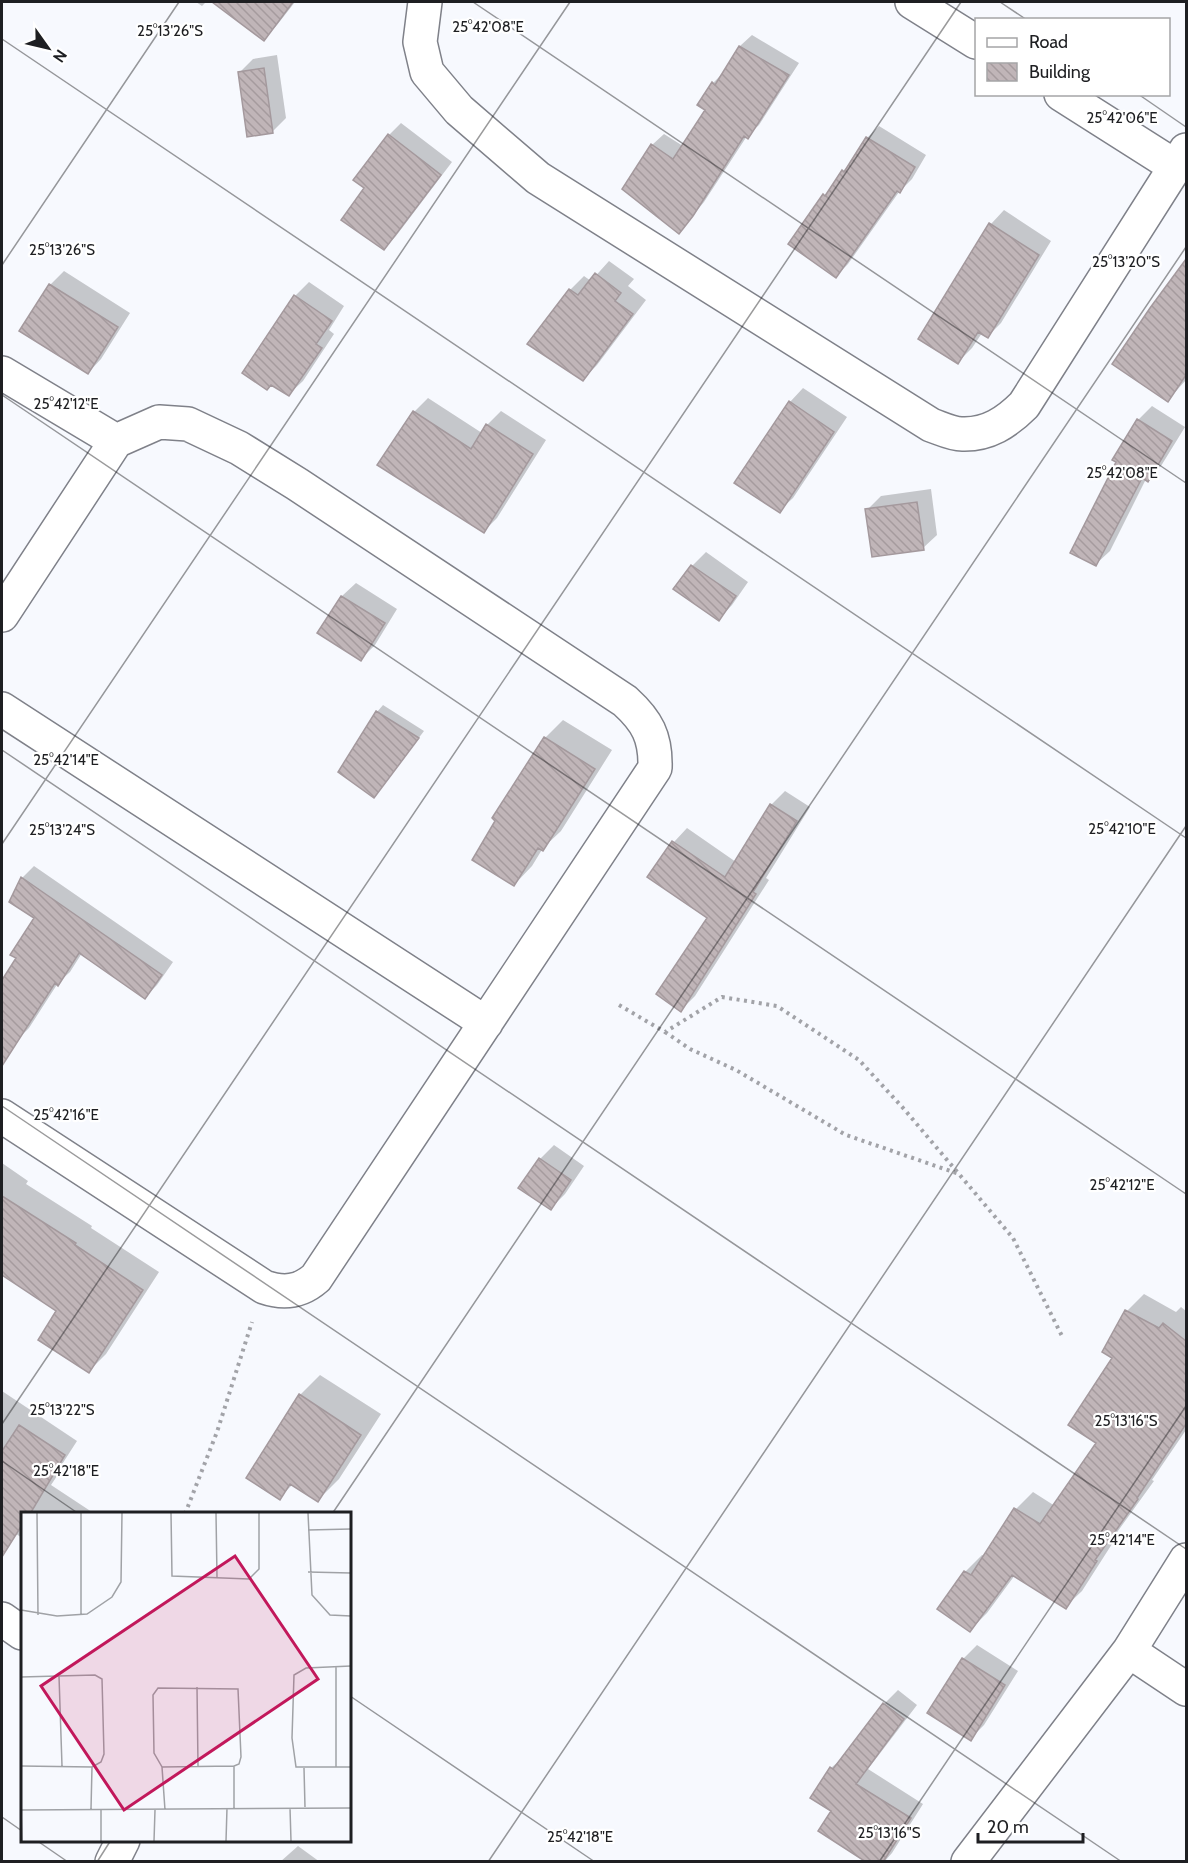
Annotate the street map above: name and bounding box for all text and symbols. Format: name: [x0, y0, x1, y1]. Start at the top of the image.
north arrow: [18, 18, 78, 78]
text: 25°42'08"E: [452, 18, 524, 36]
legend: [975, 18, 1170, 96]
text: 25°13'26"S: [137, 22, 203, 40]
text: Road: [1029, 31, 1068, 53]
text: N: [49, 46, 71, 66]
text: Building: [1029, 61, 1091, 83]
text: 25°42'06"E: [1086, 109, 1158, 127]
text: 25°13'26"S: [29, 241, 95, 259]
text: 25°13'20"S: [1092, 253, 1160, 271]
text: 25°42'12"E: [34, 395, 98, 413]
text: 25°42'08"E: [1086, 464, 1158, 482]
text: 25°42'14"E: [33, 751, 99, 769]
text: 25°42'10"E: [1088, 820, 1156, 838]
text: 25°13'24"S: [29, 821, 95, 839]
text: 25°42'16"E: [33, 1106, 99, 1124]
text: 25°42'12"E: [1090, 1176, 1154, 1194]
text: 25°13'22"S: [29, 1401, 95, 1419]
text: 25°13'16"S: [1095, 1412, 1158, 1430]
text: 25°42'18"E: [33, 1462, 99, 1480]
inset map: [21, 1512, 351, 1842]
text: 25°42'14"E: [1089, 1531, 1155, 1549]
scale bar: [978, 1806, 1083, 1844]
text: 20 m: [987, 1816, 1029, 1838]
text: 25°13'16"S: [858, 1824, 921, 1842]
text: 25°42'18"E: [547, 1828, 613, 1846]

